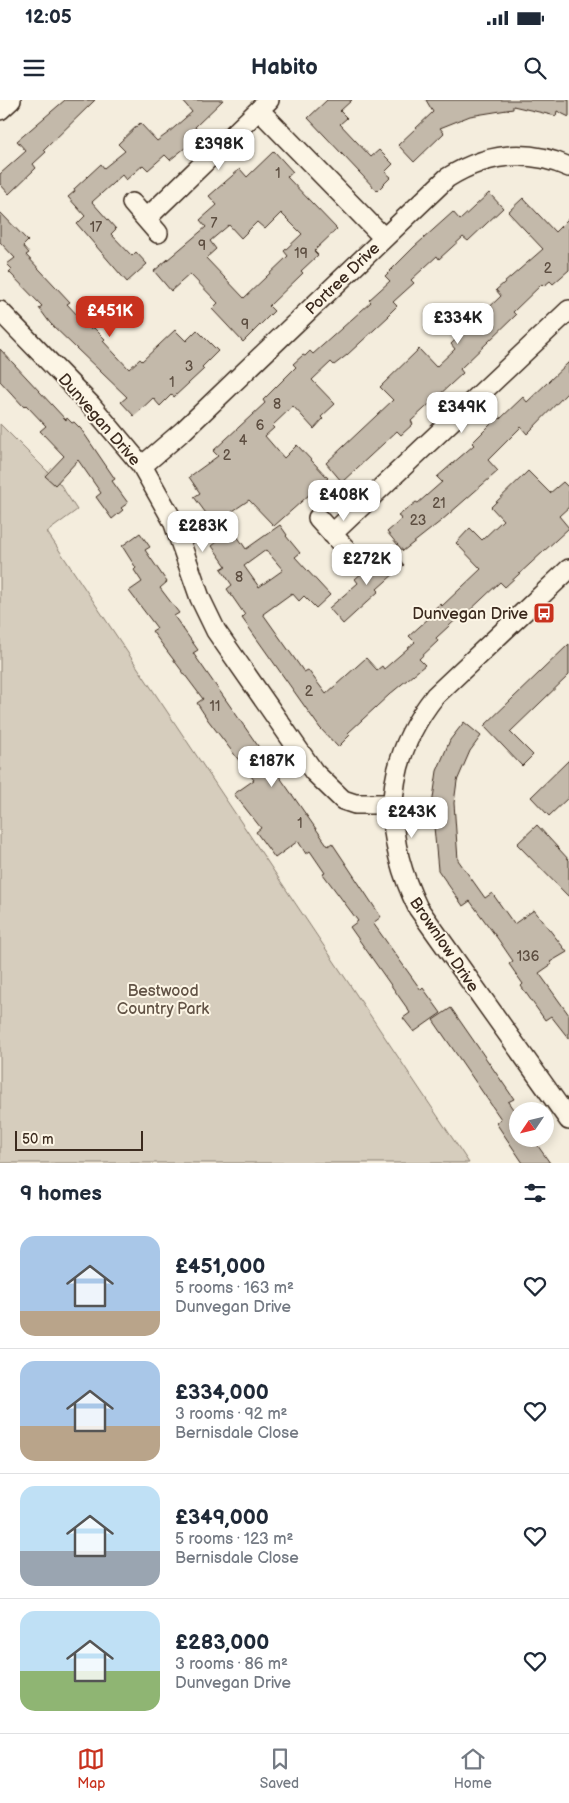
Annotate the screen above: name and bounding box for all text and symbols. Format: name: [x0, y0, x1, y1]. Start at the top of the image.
text: 12:05: [25, 6, 72, 29]
icon: menu: [20, 54, 48, 82]
text: Habito: [251, 54, 318, 81]
icon: search: [521, 54, 549, 82]
pin: £398K: [184, 128, 254, 171]
text: £398K: [194, 135, 244, 154]
house number: 1: [275, 165, 281, 182]
house number: 7: [211, 215, 218, 232]
house number: 17: [90, 219, 102, 236]
house number: 9: [198, 237, 206, 254]
street label: Portree Drive: [302, 239, 384, 319]
house number: 19: [294, 245, 308, 262]
house number: 2: [544, 260, 553, 277]
pin: £451K: [75, 296, 145, 338]
text: £451K: [87, 302, 133, 321]
pin: £334K: [423, 302, 493, 345]
text: £334K: [434, 309, 482, 328]
house number: 9: [241, 316, 249, 333]
house number: 3: [185, 358, 193, 375]
street label: Dunvegan Drive: [54, 370, 144, 470]
house number: 1: [169, 374, 175, 391]
pin: £349K: [427, 392, 497, 434]
house number: 8: [273, 396, 281, 413]
text: £349K: [438, 398, 486, 417]
house number: 6: [256, 417, 265, 434]
house number: 4: [239, 432, 248, 449]
house number: 2: [223, 447, 232, 464]
pin: £408K: [309, 480, 379, 522]
text: £408K: [319, 486, 369, 505]
house number: 21: [432, 495, 446, 512]
pin: £283K: [168, 510, 238, 553]
house number: 23: [410, 512, 426, 529]
text: £283K: [178, 517, 228, 536]
pin: £272K: [332, 544, 402, 586]
text: £272K: [343, 550, 391, 569]
house number: 8: [235, 569, 243, 586]
bus stop icon: Dunvegan Drive: [532, 601, 556, 625]
place label: Dunvegan Drive: [412, 605, 529, 624]
house number: 2: [305, 683, 314, 700]
house number: 11: [210, 698, 220, 715]
pin: £187K: [237, 746, 307, 788]
text: £187K: [249, 752, 295, 771]
pin: £243K: [377, 796, 447, 839]
text: £243K: [388, 803, 436, 822]
house number: 1: [297, 815, 303, 832]
street label: Brownlow Drive: [405, 894, 483, 996]
house number: 136: [517, 948, 540, 965]
park label: Bestwood Country Park: [117, 982, 209, 1019]
north arrow: [509, 1102, 554, 1148]
map controls: [509, 1102, 554, 1147]
scale bar: [15, 1128, 142, 1151]
text: 50 m: [22, 1131, 54, 1148]
icon: filters: [521, 1179, 549, 1207]
text: 9 homes: [20, 1181, 102, 1206]
text: £451,000: [175, 1254, 265, 1279]
icon: home: [60, 1256, 120, 1316]
icon: heart: [521, 1272, 549, 1300]
text: 5 rooms · 163 m²: [175, 1279, 294, 1298]
text: Dunvegan Drive: [175, 1298, 291, 1317]
text: £334,000: [175, 1380, 269, 1405]
icon: home: [60, 1381, 120, 1441]
icon: heart: [521, 1397, 549, 1425]
text: 3 rooms · 92 m²: [175, 1405, 288, 1424]
text: Bernisdale Close: [175, 1424, 299, 1443]
text: £349,000: [175, 1505, 269, 1530]
icon: home: [60, 1506, 120, 1566]
icon: heart: [521, 1522, 549, 1550]
text: 5 rooms · 123 m²: [175, 1530, 293, 1549]
text: Bernisdale Close: [175, 1549, 299, 1568]
text: £283,000: [175, 1630, 269, 1655]
icon: home: [60, 1631, 120, 1691]
icon: heart: [521, 1647, 549, 1675]
text: 3 rooms · 86 m²: [175, 1655, 288, 1674]
text: Dunvegan Drive: [175, 1674, 291, 1693]
tab: Map: [77, 1745, 105, 1792]
tab: Saved: [260, 1745, 299, 1792]
tab: Home: [454, 1745, 492, 1792]

